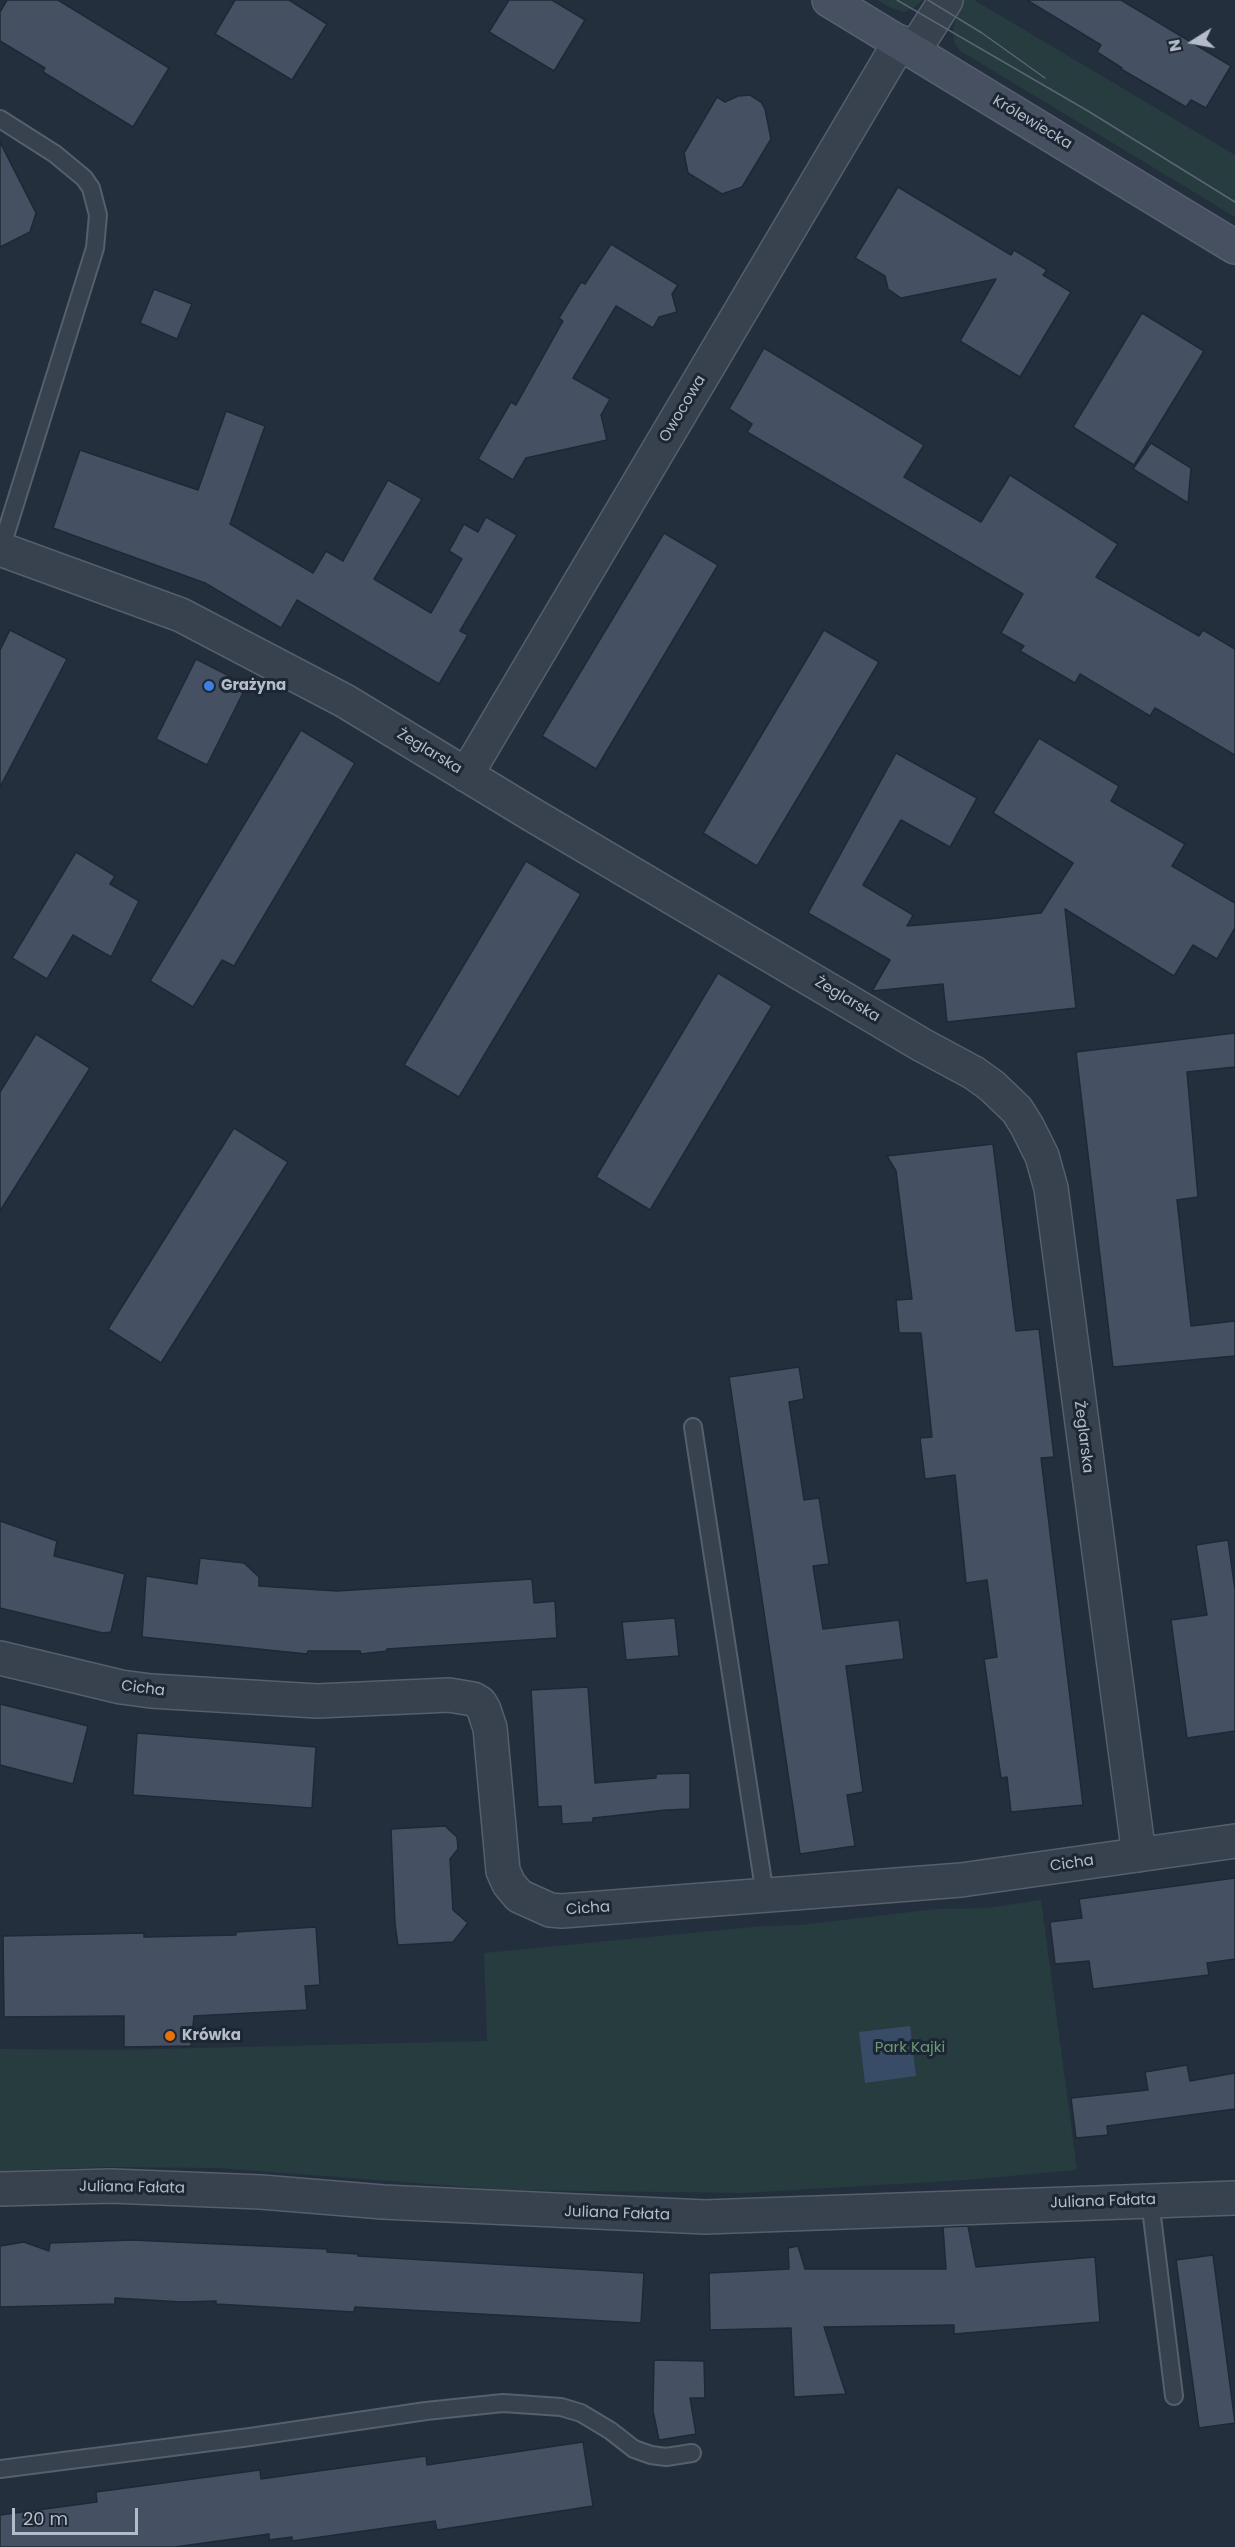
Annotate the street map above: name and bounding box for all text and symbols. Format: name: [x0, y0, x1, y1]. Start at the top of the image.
north arrow: [1163, 12, 1223, 72]
text: N: [1162, 37, 1187, 54]
street label: Królewiecka: [989, 92, 1075, 154]
street label: Owocowa: [656, 372, 710, 446]
place label: Grażyna: [221, 677, 286, 695]
marker: Grażyna: [202, 679, 216, 693]
street label: Żeglarska: [393, 726, 465, 778]
street label: Żeglarska: [811, 974, 883, 1026]
street label: Żeglarska: [1070, 1400, 1096, 1474]
street label: Cicha: [120, 1677, 166, 1701]
street label: Cicha: [1049, 1852, 1095, 1876]
street label: Cicha: [565, 1898, 611, 1920]
place label: Krówka: [182, 2027, 241, 2045]
marker: Krówka: [163, 2029, 177, 2043]
park label: Park Kajki: [875, 2039, 945, 2057]
street label: Juliana Fałata: [79, 2178, 185, 2198]
street label: Juliana Fałata: [1050, 2191, 1156, 2213]
street label: Juliana Fałata: [564, 2203, 670, 2225]
scale bar: [15, 2496, 141, 2534]
text: 20 m: [23, 2506, 68, 2531]

